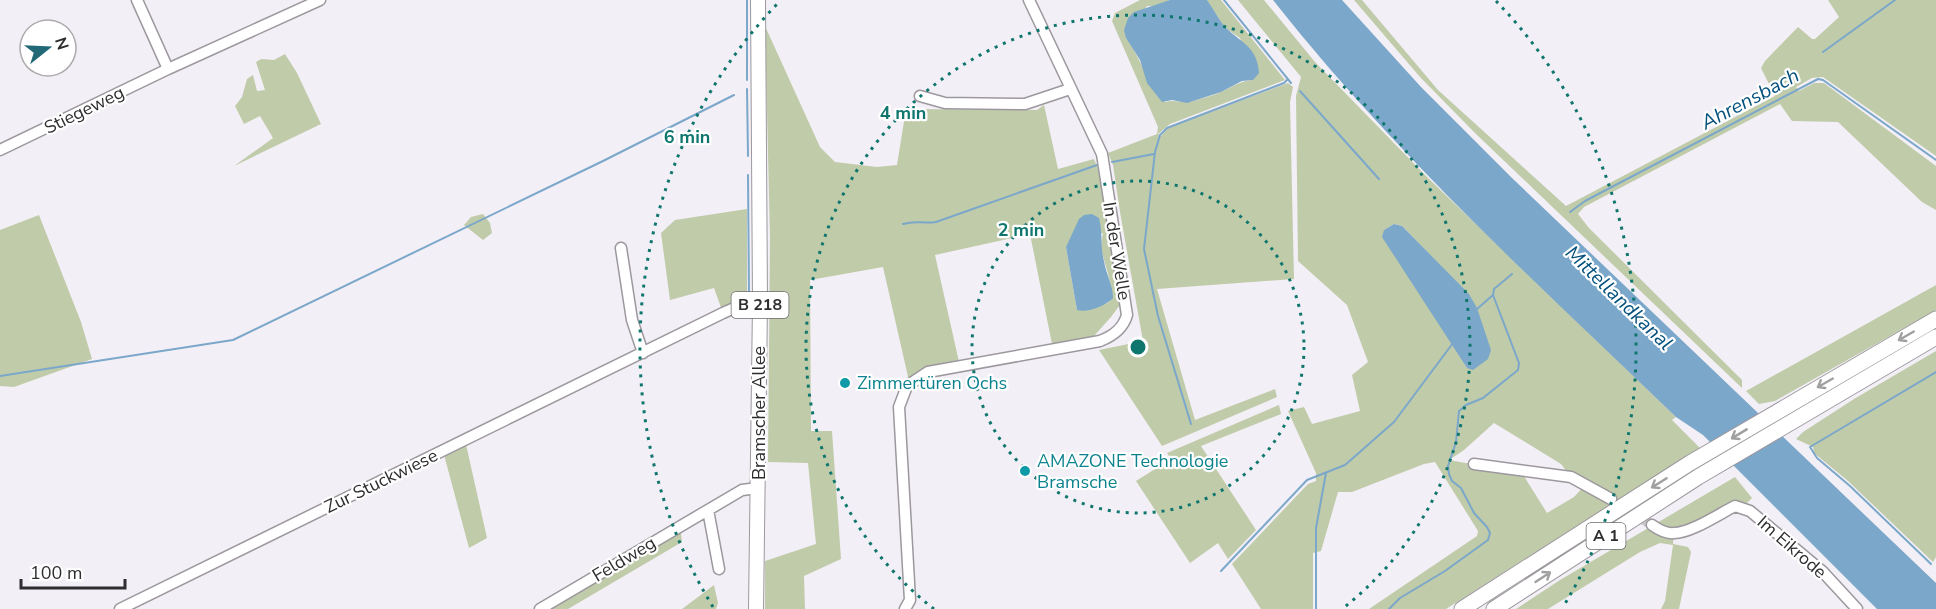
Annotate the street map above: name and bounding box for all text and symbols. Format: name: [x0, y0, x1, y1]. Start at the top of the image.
north arrow: [18, 18, 78, 78]
text: N: [49, 35, 74, 53]
water label: Ahrensbach: [1695, 62, 1804, 137]
street label: Stiegeweg: [40, 80, 128, 140]
text: 4 min: [880, 101, 926, 125]
text: 6 min: [664, 125, 710, 149]
street label: In der Welle: [1097, 200, 1137, 302]
text: 2 min: [998, 218, 1044, 242]
water label: Mittellandkanal: [1559, 240, 1679, 356]
road number: B 218: [732, 292, 789, 318]
one-way arrow: [1897, 331, 1915, 342]
centre of rings: [1128, 337, 1148, 357]
street label: Bramscher Allee: [747, 346, 771, 480]
place label: Zimmertüren Ochs: [857, 371, 1007, 395]
marker: Zimmertüren Ochs: [838, 376, 852, 390]
one-way arrow: [1817, 377, 1834, 389]
one-way arrow: [1731, 428, 1748, 440]
street label: Zur Stuckwiese: [320, 443, 442, 519]
place label: AMAZONE Technologie Bramsche: [1037, 449, 1228, 494]
marker: AMAZONE Technologie Bramsche: [1018, 464, 1032, 478]
one-way arrow: [1651, 477, 1667, 489]
street label: Im Eikrode: [1752, 510, 1832, 584]
road number: A 1: [1586, 523, 1626, 549]
street label: Feldweg: [588, 531, 660, 587]
scale bar: [21, 552, 124, 590]
text: 100 m: [30, 561, 82, 585]
one-way arrow: [1534, 571, 1551, 583]

